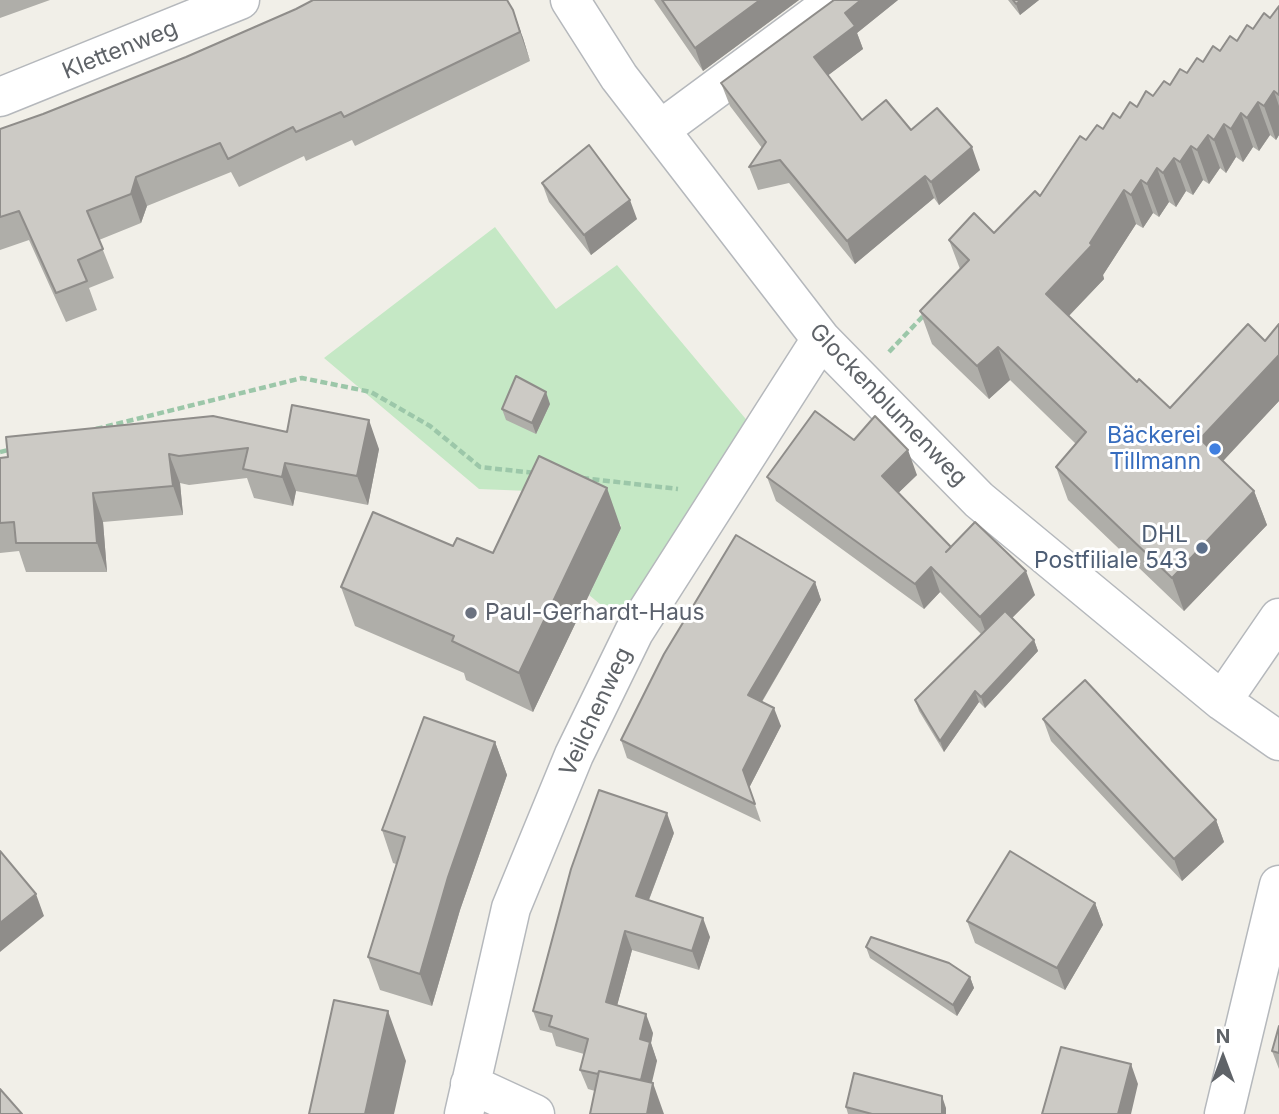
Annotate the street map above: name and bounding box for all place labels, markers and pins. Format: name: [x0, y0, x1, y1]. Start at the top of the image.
place label: Bäckerei Tillmann: [1107, 422, 1201, 476]
marker: Bäckerei Tillmann: [1207, 441, 1223, 457]
place label: DHL Postfiliale 543: [1034, 521, 1188, 575]
marker: DHL Postfiliale 543: [1194, 540, 1210, 556]
place label: Paul-Gerhardt-Haus: [485, 599, 705, 627]
marker: Paul-Gerhardt-Haus: [463, 605, 479, 621]

